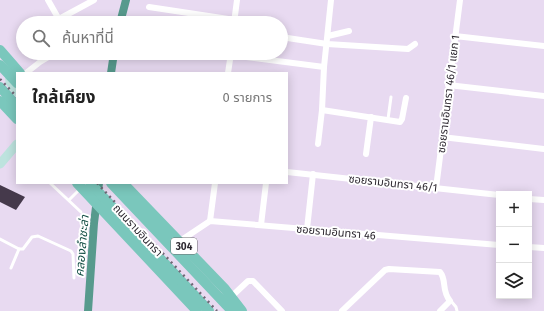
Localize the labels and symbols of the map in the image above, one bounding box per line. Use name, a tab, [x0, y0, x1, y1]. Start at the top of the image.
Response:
street label: ซอยรามอินทรา 46/1 แยก 1	[435, 34, 462, 154]
street label: ซอยรามอินทรา 46/1	[348, 172, 438, 195]
street label: ถนนรามอินทรา	[110, 202, 165, 259]
water label: คลองลำชะล่า	[72, 214, 92, 277]
street label: ซอยรามอินทรา 46	[296, 223, 376, 242]
road number: 304	[171, 238, 197, 254]

